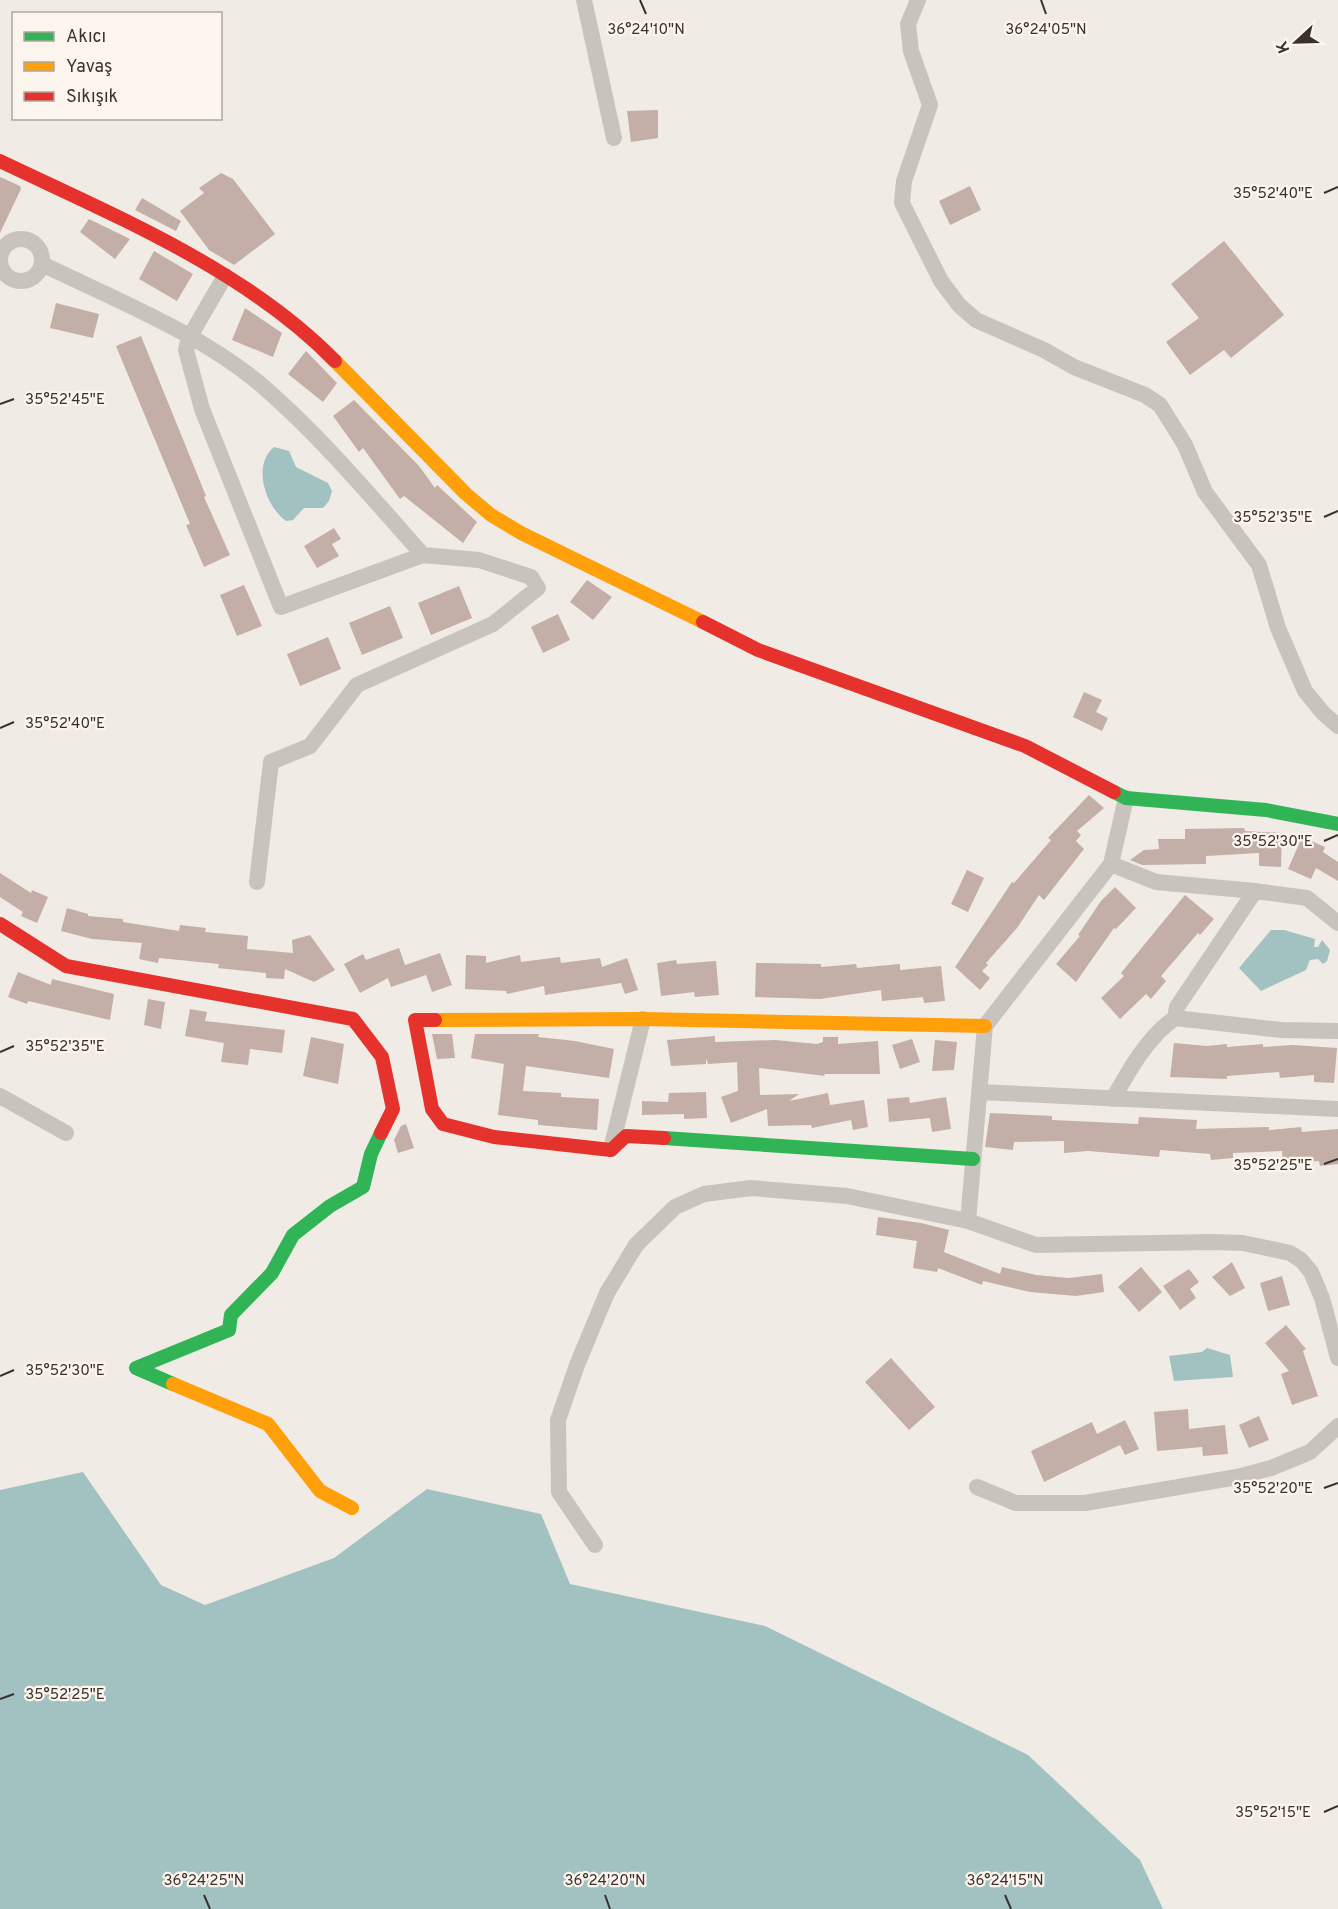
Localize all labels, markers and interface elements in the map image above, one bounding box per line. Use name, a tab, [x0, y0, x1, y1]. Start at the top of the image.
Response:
legend	[12, 12, 222, 120]
north arrow	[1266, 12, 1326, 72]
text: 36°24'10"N	[607, 21, 685, 40]
text: 36°24'05"N	[1005, 21, 1087, 40]
text: Akıcı	[66, 26, 106, 49]
text: K	[1273, 38, 1295, 56]
text: Yavaş	[66, 56, 112, 79]
text: Sıkışık	[66, 86, 118, 109]
text: 35°52'40"E	[1233, 185, 1313, 204]
text: 35°52'45"E	[25, 391, 105, 410]
text: 35°52'35"E	[1233, 509, 1313, 528]
text: 35°52'40"E	[25, 715, 105, 734]
text: 35°52'30"E	[1233, 833, 1313, 852]
text: 35°52'35"E	[25, 1038, 105, 1057]
text: 35°52'25"E	[1233, 1157, 1313, 1176]
text: 35°52'30"E	[25, 1362, 105, 1381]
text: 35°52'20"E	[1233, 1480, 1313, 1499]
text: 35°52'25"E	[25, 1686, 105, 1705]
text: 35°52'15"E	[1235, 1804, 1311, 1823]
text: 36°24'25"N	[164, 1872, 244, 1891]
text: 36°24'20"N	[564, 1872, 646, 1891]
text: 36°24'15"N	[966, 1872, 1044, 1891]

